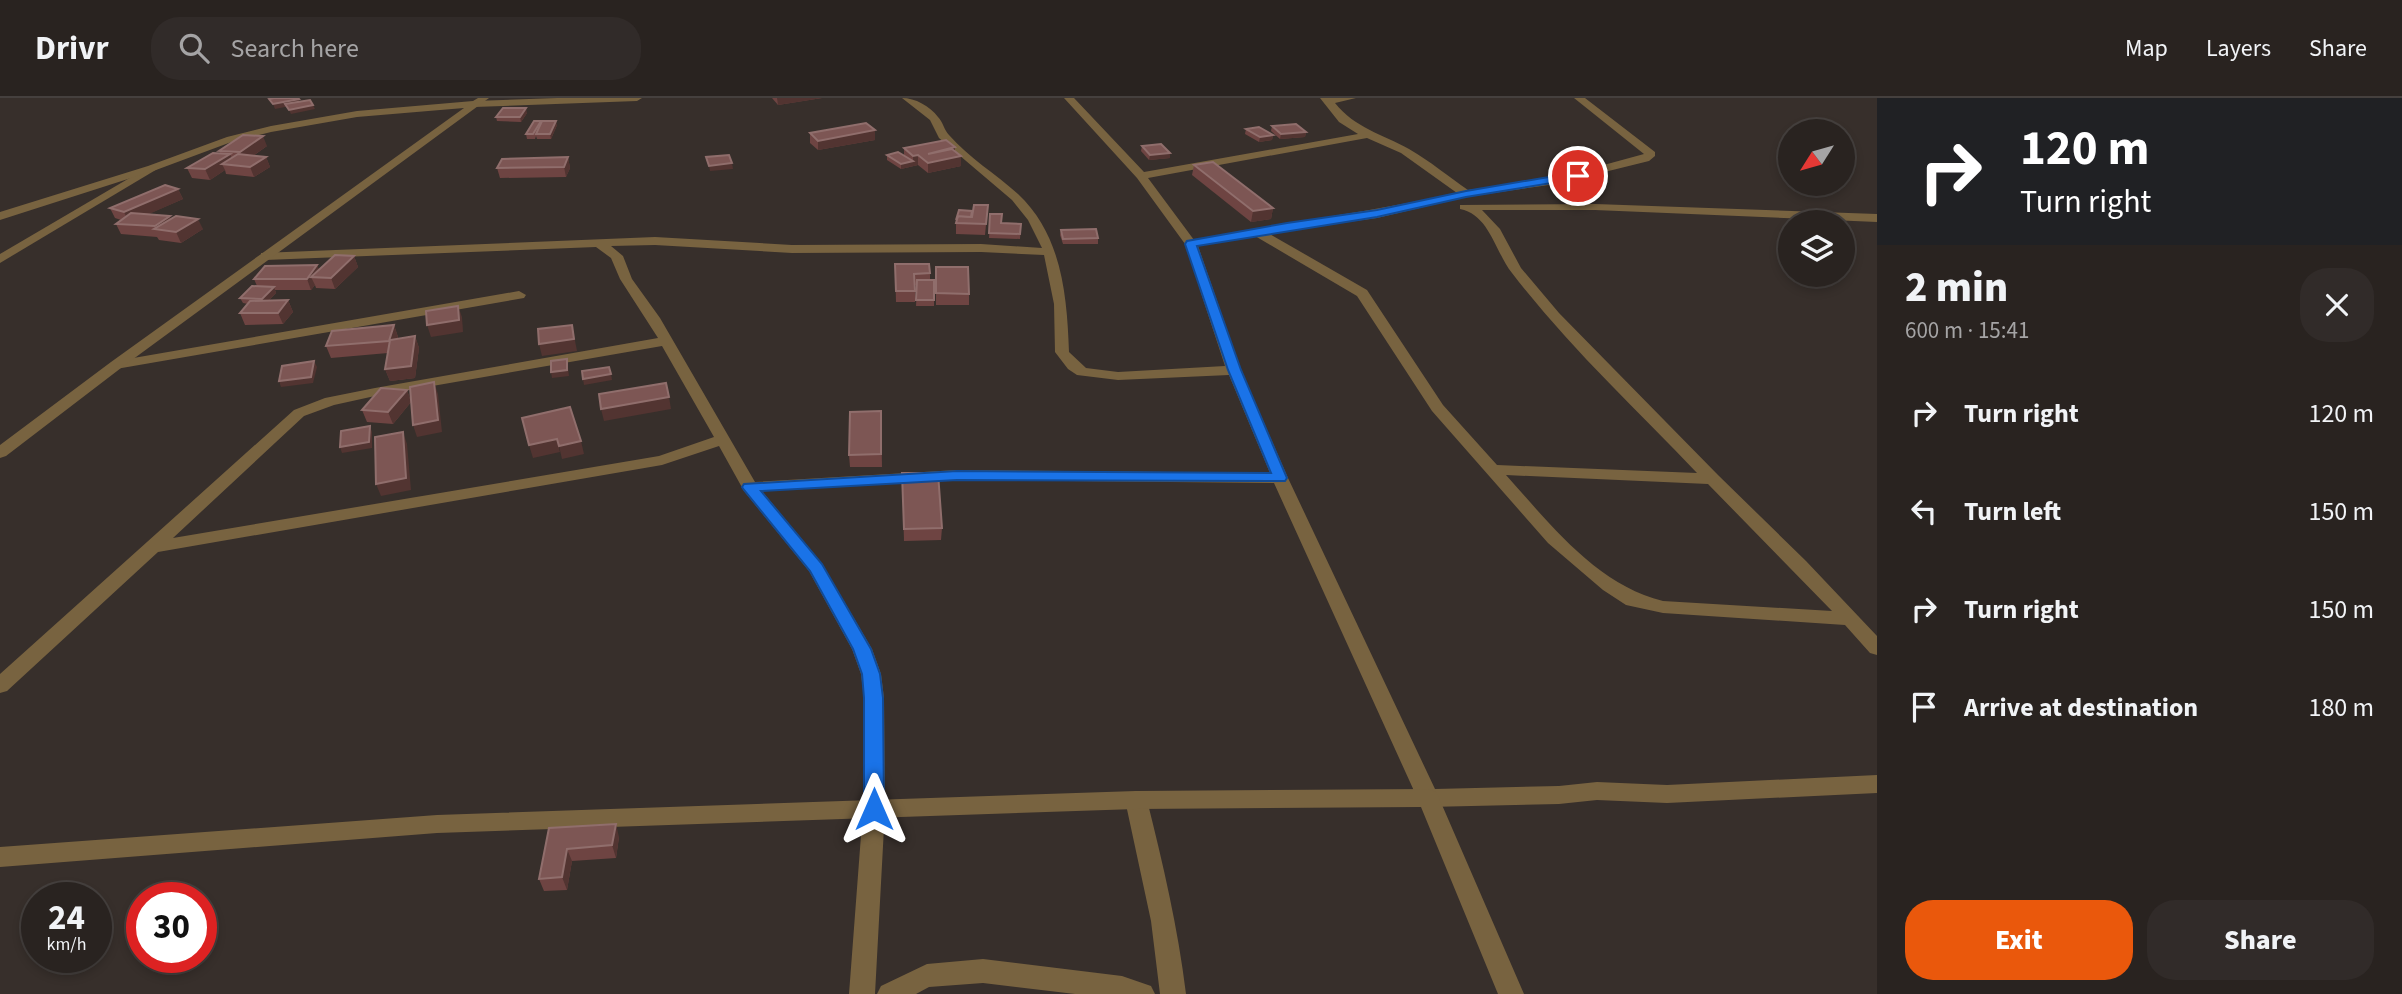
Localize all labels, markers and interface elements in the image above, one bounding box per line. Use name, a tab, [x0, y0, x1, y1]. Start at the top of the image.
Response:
search box	[151, 17, 641, 80]
text: Drivr	[35, 25, 109, 72]
icon: search	[175, 29, 213, 67]
text: Search here	[231, 30, 359, 67]
text: Map	[2125, 31, 2168, 66]
text: Layers	[2206, 31, 2271, 66]
text: Share	[2309, 31, 2367, 66]
text: 120 m	[2020, 114, 2149, 184]
north arrow	[1778, 119, 1855, 196]
map controls	[1778, 119, 1855, 287]
icon: right	[1905, 126, 1996, 217]
pin	[1548, 146, 1608, 206]
icon: arrive	[1559, 157, 1597, 195]
text: Turn right	[2020, 179, 2151, 225]
button: layers	[1778, 210, 1855, 287]
text: 2 min	[1905, 258, 2008, 318]
button: close	[2300, 268, 2374, 342]
text: 600 m · 15:41	[1905, 314, 2029, 347]
icon: right	[1905, 394, 1943, 432]
text: Turn right	[1964, 395, 2079, 432]
text: 120 m	[2308, 395, 2374, 432]
icon: left	[1905, 492, 1943, 530]
text: Turn left	[1964, 493, 2061, 530]
text: 150 m	[2308, 493, 2374, 530]
icon: right	[1905, 590, 1943, 628]
text: Turn right	[1964, 591, 2079, 628]
text: 150 m	[2308, 591, 2374, 628]
icon: arrive	[1905, 688, 1943, 726]
text: Arrive at destination	[1964, 689, 2198, 726]
text: 180 m	[2308, 689, 2374, 726]
position arrow	[837, 772, 911, 846]
speed limit sign: 30	[126, 882, 217, 973]
text: 24	[48, 893, 85, 943]
button: Exit	[1905, 900, 2133, 980]
button: Share	[2147, 900, 2374, 980]
text: km/h	[47, 932, 86, 957]

